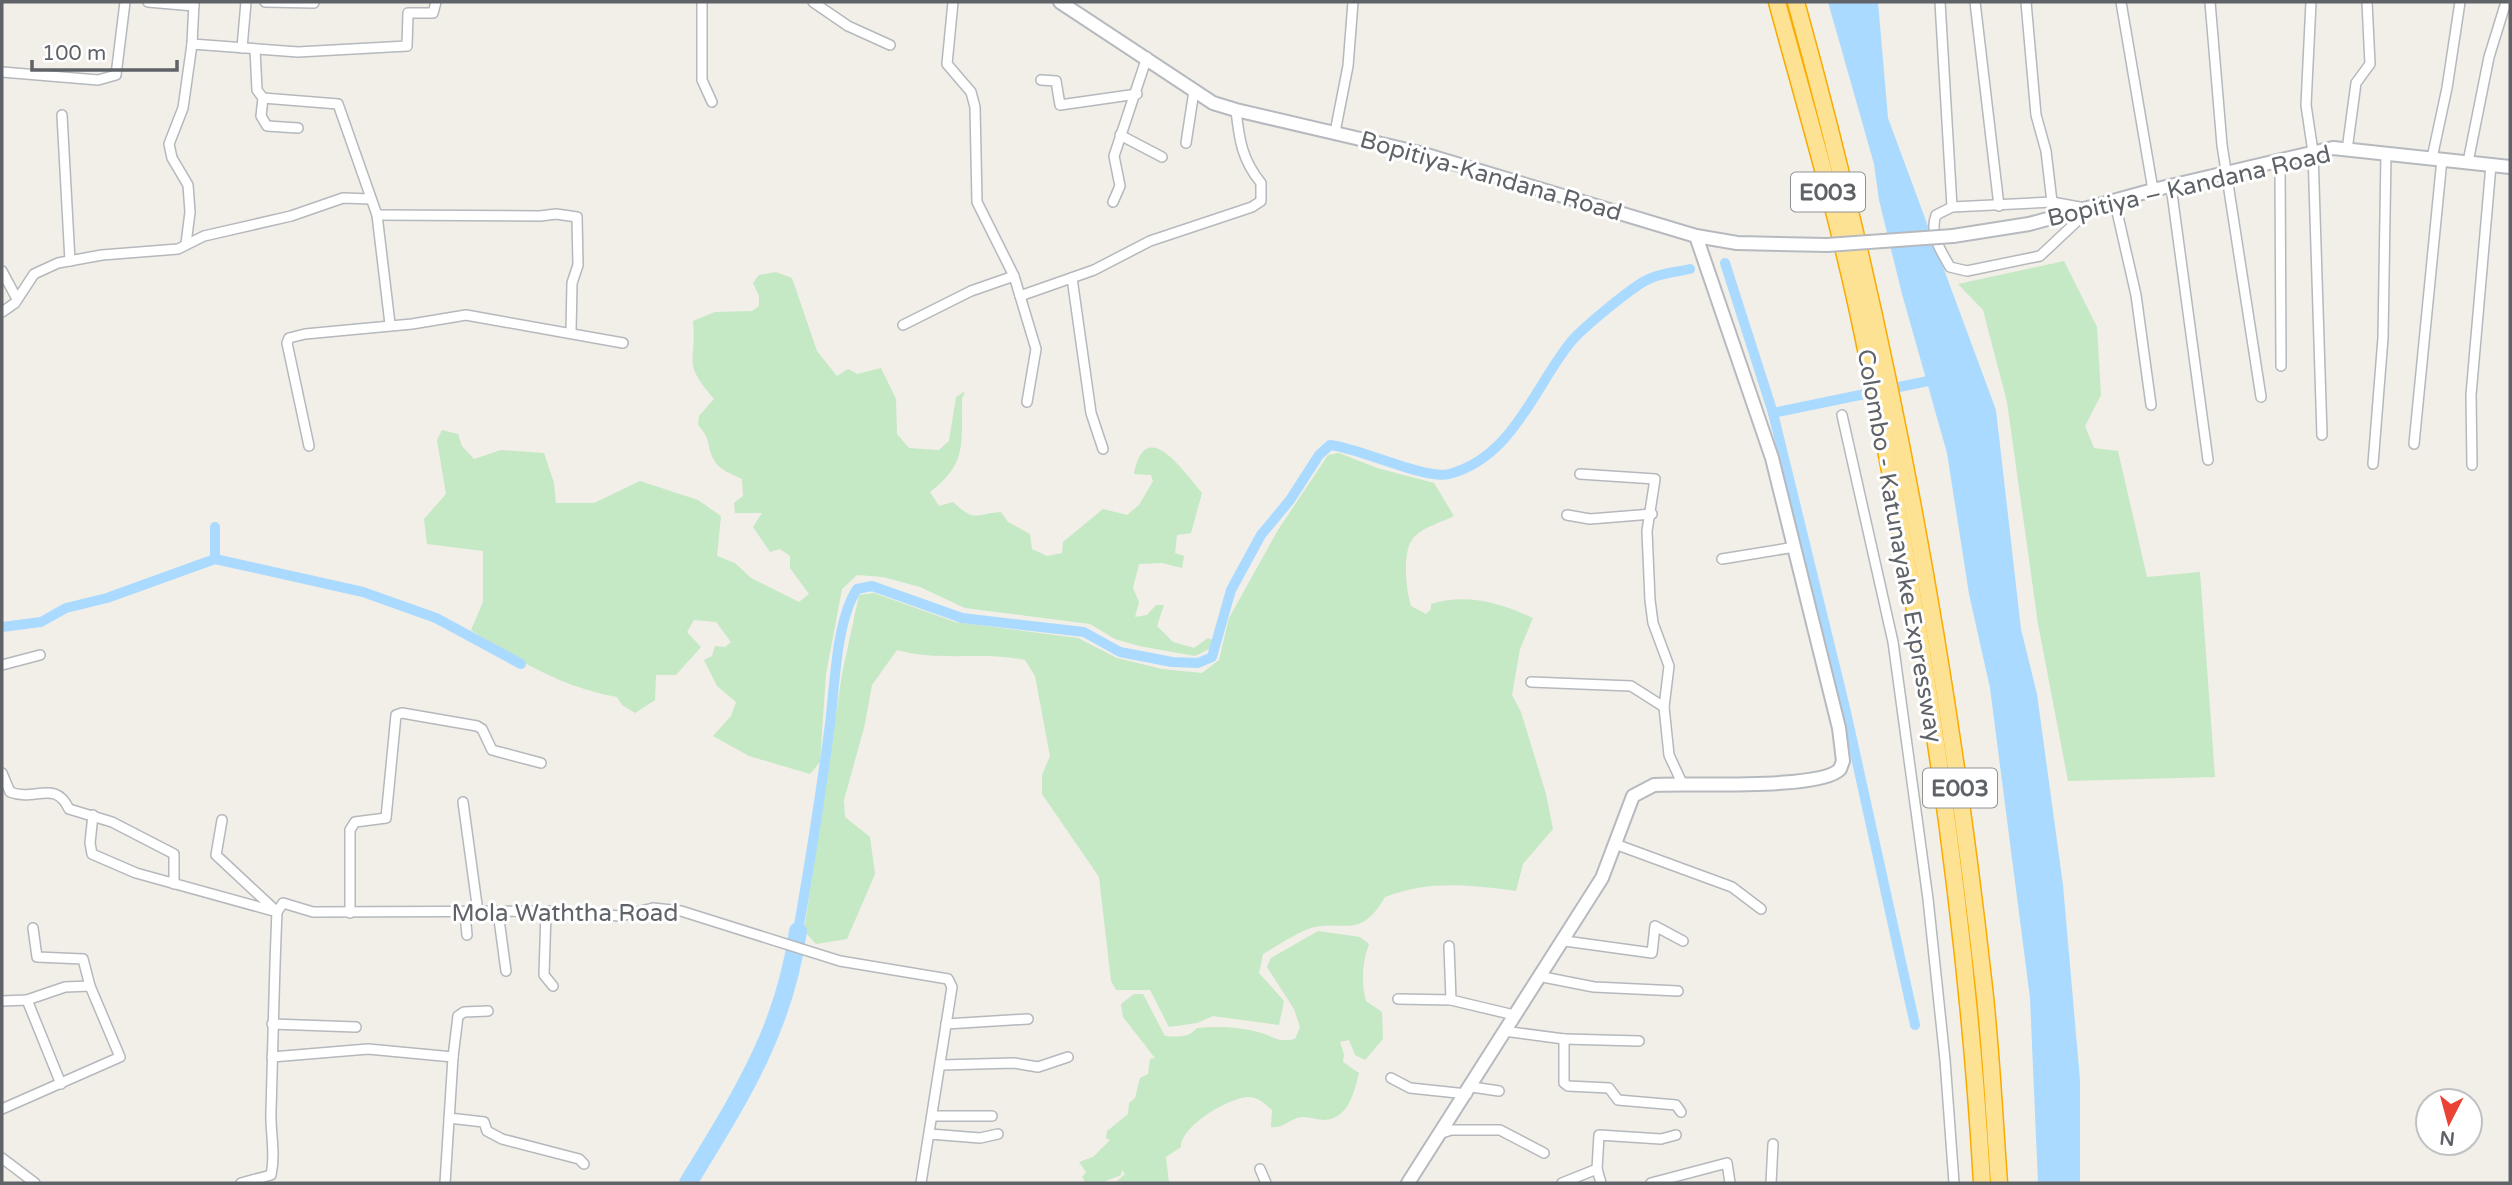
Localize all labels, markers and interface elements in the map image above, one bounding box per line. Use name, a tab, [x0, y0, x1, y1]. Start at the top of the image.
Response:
scale bar	[32, 28, 177, 72]
text: 100 m	[42, 41, 106, 66]
street label: Bopitiya-Kandana Road	[1357, 125, 1625, 228]
street label: Bopitiya – Kandana Road	[2045, 140, 2334, 233]
road number: E003	[1791, 172, 1865, 211]
street label: Colombo - Katunayake Expressway	[1851, 347, 1948, 745]
road number: E003	[1923, 768, 1997, 808]
street label: Mola Waththa Road	[452, 899, 678, 928]
north arrow	[2414, 1087, 2484, 1157]
text: N	[2439, 1126, 2456, 1150]

